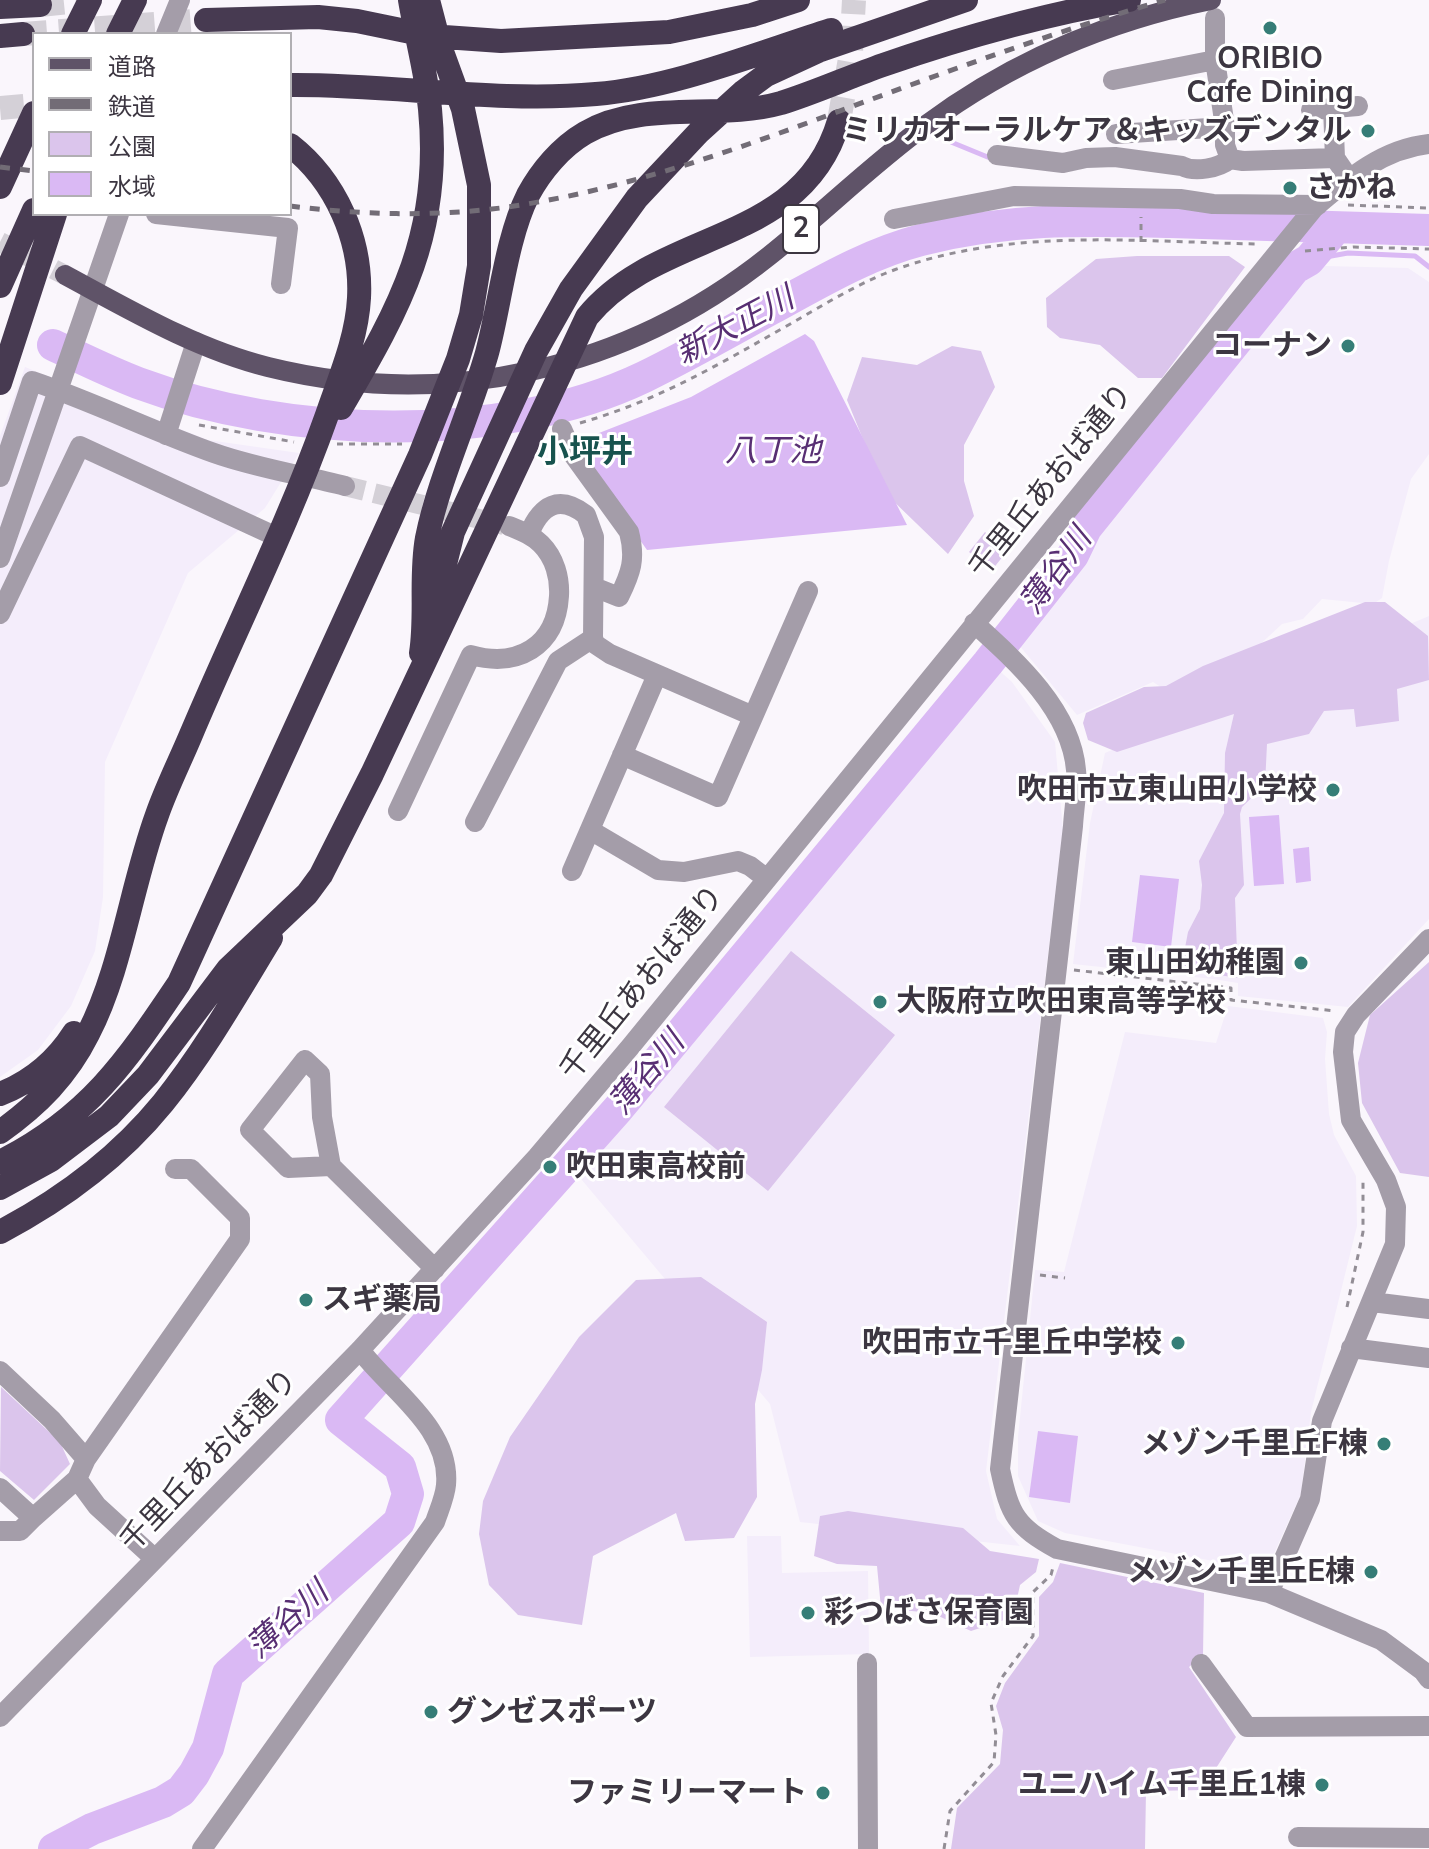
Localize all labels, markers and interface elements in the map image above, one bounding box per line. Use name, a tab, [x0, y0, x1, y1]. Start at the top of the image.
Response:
marker: ORIBIO Cafe Dining	[1261, 19, 1279, 37]
legend	[32, 32, 292, 216]
place label: ORIBIO Cafe Dining	[1186, 41, 1354, 112]
text: 道路	[108, 51, 156, 81]
text: 鉄道	[108, 91, 156, 121]
place label: ミリカオーラルケア＆キッズデンタル	[842, 113, 1352, 149]
marker: ミリカオーラルケア＆キッズデンタル	[1359, 122, 1377, 140]
text: 公園	[108, 131, 156, 161]
place label: さかね	[1306, 170, 1396, 206]
text: 水域	[108, 171, 156, 201]
marker: さかね	[1281, 179, 1299, 197]
road number: 2	[783, 205, 819, 253]
water label: 新大正川	[669, 279, 801, 373]
place label: コーナン	[1212, 328, 1332, 364]
marker: コーナン	[1339, 337, 1357, 355]
street label: 千里丘あおば通り	[961, 376, 1141, 586]
water label: 八丁池	[725, 432, 821, 470]
district label: 小坪井	[537, 433, 633, 471]
water label: 薄谷川	[1012, 521, 1100, 621]
place label: 吹田市立東山田小学校	[1017, 772, 1317, 808]
marker: 吹田市立東山田小学校	[1324, 781, 1342, 799]
street label: 千里丘あおば通り	[552, 878, 732, 1088]
place label: 東山田幼稚園	[1105, 945, 1285, 981]
marker: 東山田幼稚園	[1292, 954, 1310, 972]
place label: 大阪府立吹田東高等学校	[896, 984, 1226, 1020]
marker: 大阪府立吹田東高等学校	[871, 993, 889, 1011]
water label: 薄谷川	[601, 1024, 693, 1122]
place label: 吹田東高校前	[566, 1149, 746, 1185]
marker: 吹田東高校前	[541, 1158, 559, 1176]
place label: スギ薬局	[322, 1282, 442, 1318]
marker: スギ薬局	[297, 1291, 315, 1309]
place label: 吹田市立千里丘中学校	[862, 1325, 1162, 1361]
marker: 吹田市立千里丘中学校	[1169, 1334, 1187, 1352]
street label: 千里丘あおば通り	[113, 1362, 305, 1560]
place label: メゾン千里丘F棟	[1141, 1426, 1368, 1462]
marker: メゾン千里丘F棟	[1375, 1435, 1393, 1453]
place label: メゾン千里丘E棟	[1127, 1554, 1355, 1590]
marker: メゾン千里丘E棟	[1362, 1563, 1380, 1581]
water label: 薄谷川	[239, 1574, 337, 1666]
place label: 彩つばさ保育園	[824, 1595, 1034, 1631]
marker: 彩つばさ保育園	[799, 1604, 817, 1622]
place label: グンゼスポーツ	[447, 1694, 657, 1730]
marker: グンゼスポーツ	[422, 1703, 440, 1721]
place label: ユニハイム千里丘1棟	[1018, 1767, 1306, 1803]
place label: ファミリーマート	[567, 1775, 807, 1811]
marker: ユニハイム千里丘1棟	[1313, 1776, 1331, 1794]
marker: ファミリーマート	[814, 1784, 832, 1802]

